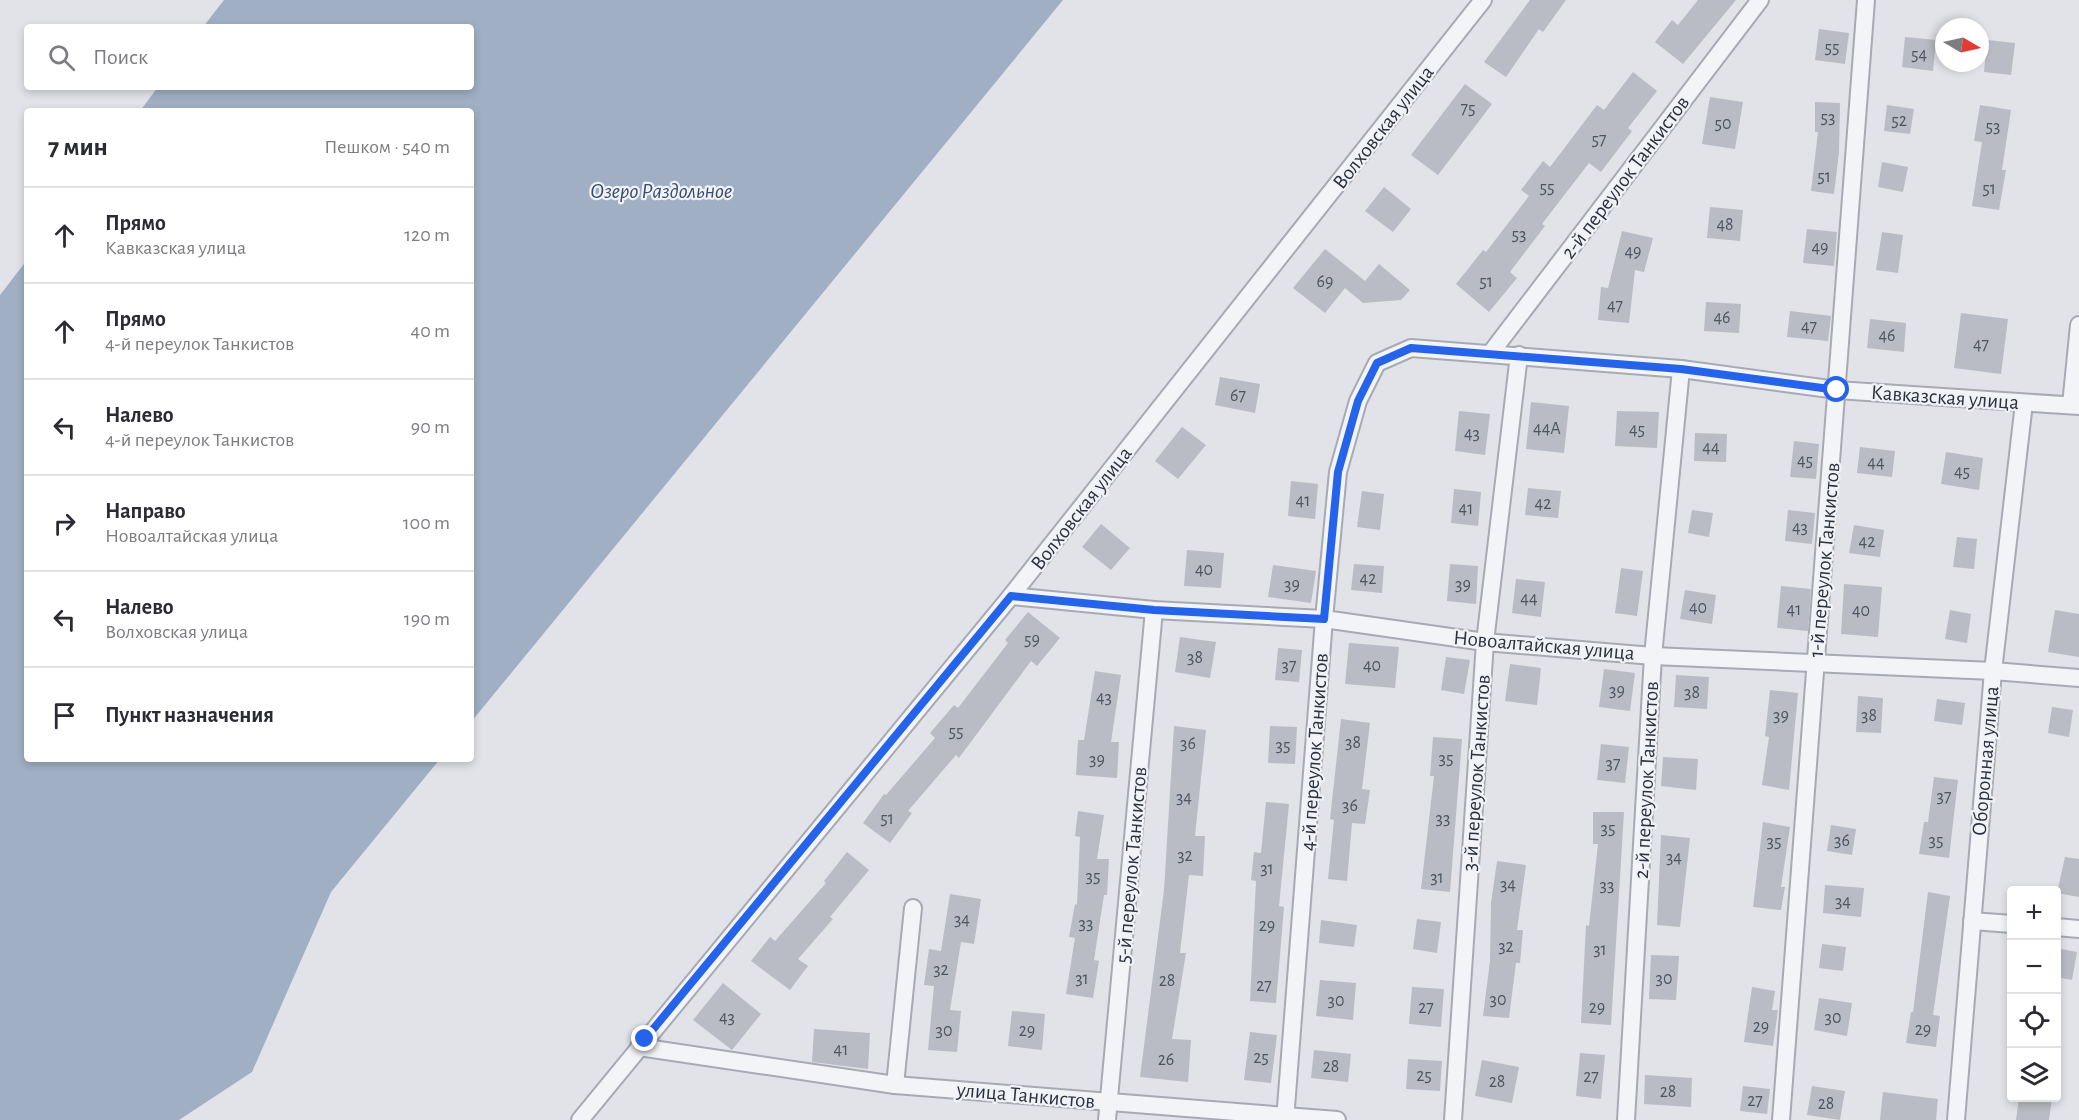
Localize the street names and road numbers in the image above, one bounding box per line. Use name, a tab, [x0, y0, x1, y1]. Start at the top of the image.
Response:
street label: Волховская улица	[1329, 61, 1438, 193]
street label: 2-й переулок Танкистов	[1557, 92, 1693, 263]
street label: Кавказская улица	[1870, 382, 2020, 413]
street label: Волховская улица	[1027, 442, 1136, 574]
street label: 1-й переулок Танкистов	[1806, 462, 1843, 658]
street label: Новоалтайская улица	[1452, 627, 1636, 664]
street label: 4-й переулок Танкистов	[1297, 652, 1332, 852]
street label: 3-й переулок Танкистов	[1459, 674, 1494, 872]
street label: 2-й переулок Танкистов	[1631, 681, 1662, 879]
street label: Оборонная улица	[1968, 685, 2003, 837]
street label: 5-й переулок Танкистов	[1112, 766, 1151, 964]
street label: улица Танкистов	[955, 1079, 1096, 1112]

